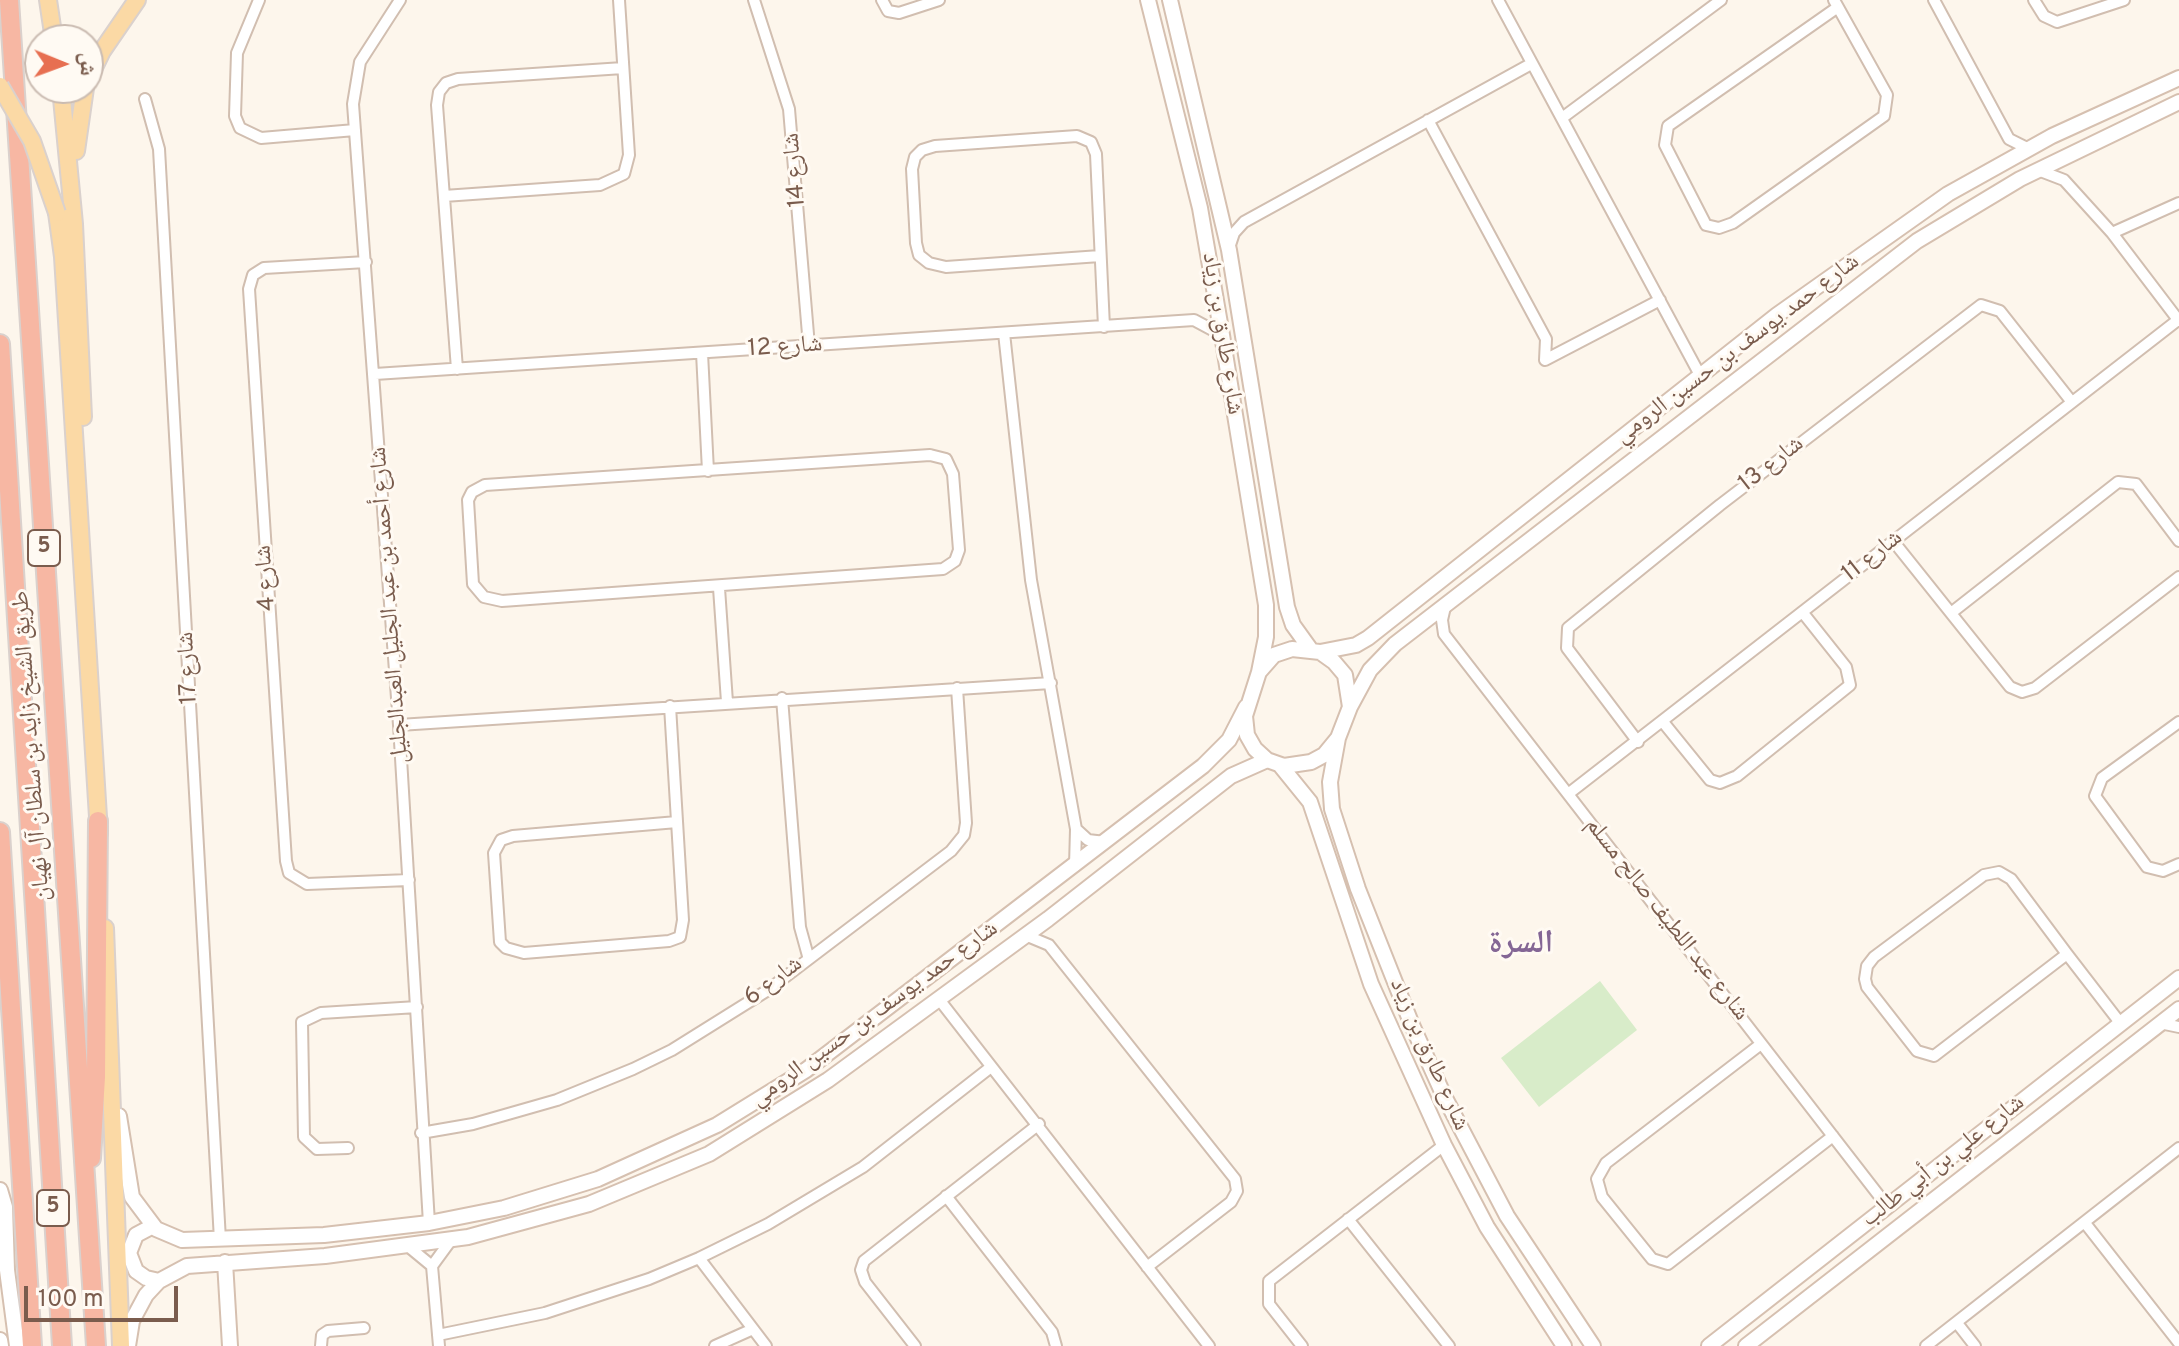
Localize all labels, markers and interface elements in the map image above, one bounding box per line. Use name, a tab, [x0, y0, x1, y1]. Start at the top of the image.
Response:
north arrow	[24, 24, 104, 104]
text: ش	[73, 52, 100, 76]
street label: شارع 14	[778, 132, 814, 208]
street label: شارع حمد يوسف بن حسين الرومي	[1610, 249, 1866, 451]
street label: شارع طارق بن زياد	[1194, 251, 1248, 417]
street label: شارع 12	[747, 331, 823, 365]
street label: شارع 13	[1734, 431, 1810, 499]
street label: شارع أحمد بن عبد الجليل العبدالجليل	[366, 446, 416, 764]
street label: شارع 11	[1837, 524, 1909, 590]
road number: 5	[28, 530, 60, 566]
street label: شارع 4	[250, 544, 284, 612]
street label: طريق الشيخ زايد بن سلطان آل نهيان	[8, 590, 58, 902]
street label: شارع 17	[173, 631, 205, 705]
street label: شارع عبد اللطيف صالح مسلم	[1578, 813, 1754, 1027]
street label: شارع حمد يوسف بن حسين الرومي	[746, 916, 1004, 1114]
district label: السرة	[1489, 927, 1553, 965]
street label: شارع 6	[739, 951, 809, 1013]
street label: شارع طارق بن زياد	[1382, 975, 1474, 1135]
street label: شارع علي بن أبي طالب	[1857, 1089, 2031, 1235]
road number: 5	[37, 1190, 69, 1226]
scale bar	[28, 1270, 182, 1320]
text: 100 m	[38, 1285, 104, 1315]

